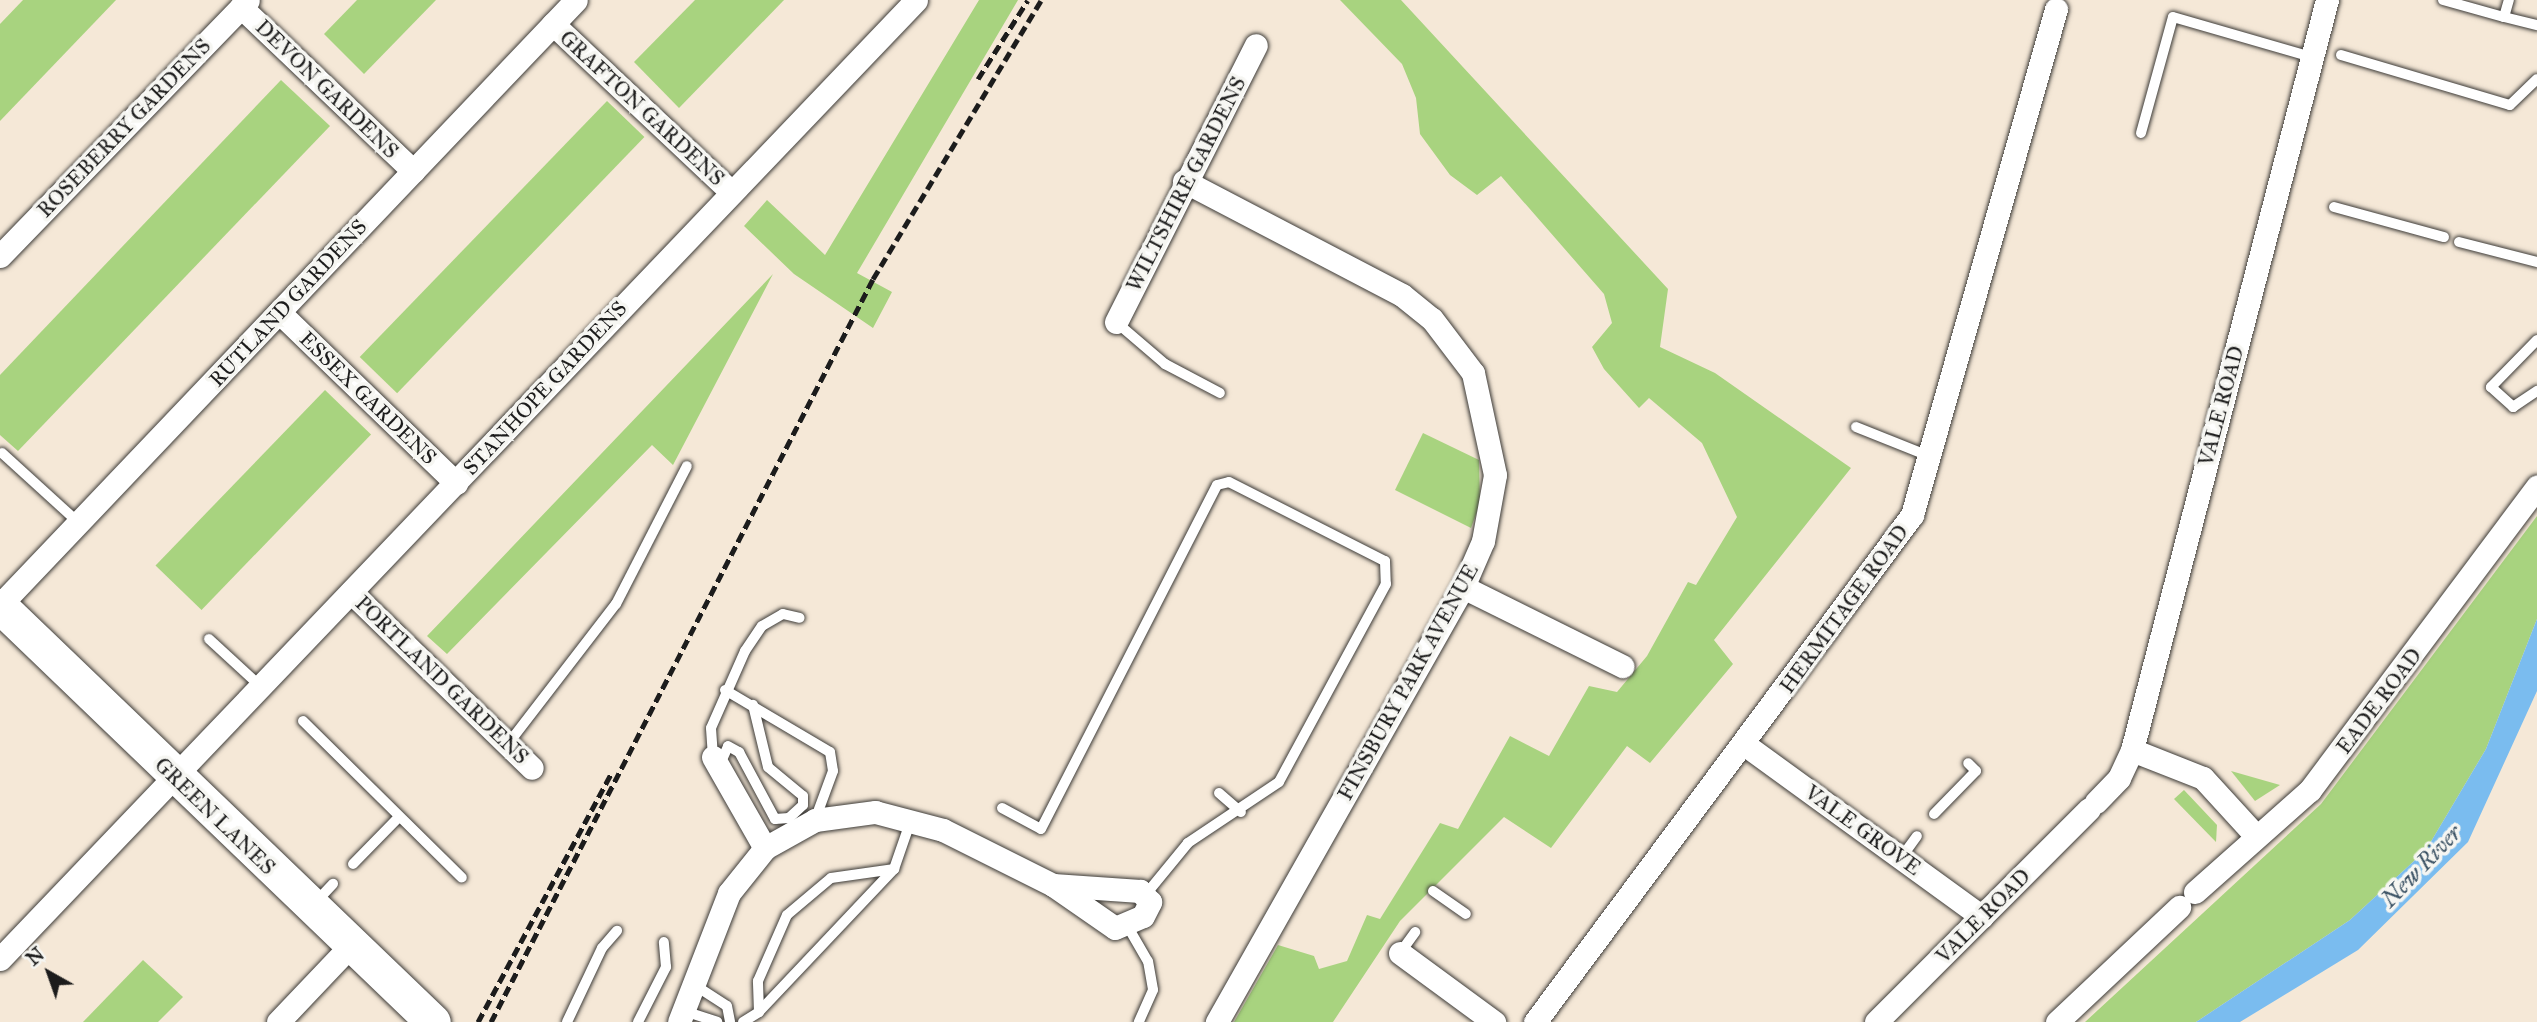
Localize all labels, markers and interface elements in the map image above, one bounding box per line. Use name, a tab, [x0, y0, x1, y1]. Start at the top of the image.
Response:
street label: DEVON GARDENS	[250, 14, 404, 164]
street label: GRAFTON GARDENS	[554, 25, 730, 191]
street label: ROSEBERRY GARDENS	[32, 33, 216, 223]
street label: WILTSHIRE GARDENS	[1121, 73, 1251, 295]
street label: RUTLAND GARDENS	[204, 214, 372, 392]
street label: STANHOPE GARDENS	[458, 296, 632, 480]
street label: ESSEX GARDENS	[294, 326, 442, 470]
street label: VALE ROAD	[2193, 343, 2249, 469]
street label: HERMITAGE ROAD	[1774, 520, 1914, 698]
street label: FINSBURY PARK AVENUE	[1332, 559, 1484, 805]
street label: PORTLAND GARDENS	[350, 591, 534, 769]
street label: EADE ROAD	[2331, 643, 2427, 759]
street label: GREEN LANES	[150, 752, 280, 880]
street label: VALE GROVE	[1800, 779, 1926, 881]
water label: New River	[2375, 819, 2467, 913]
street label: VALE ROAD	[1930, 863, 2036, 969]
north arrow	[14, 938, 84, 1008]
text: N	[22, 943, 49, 971]

